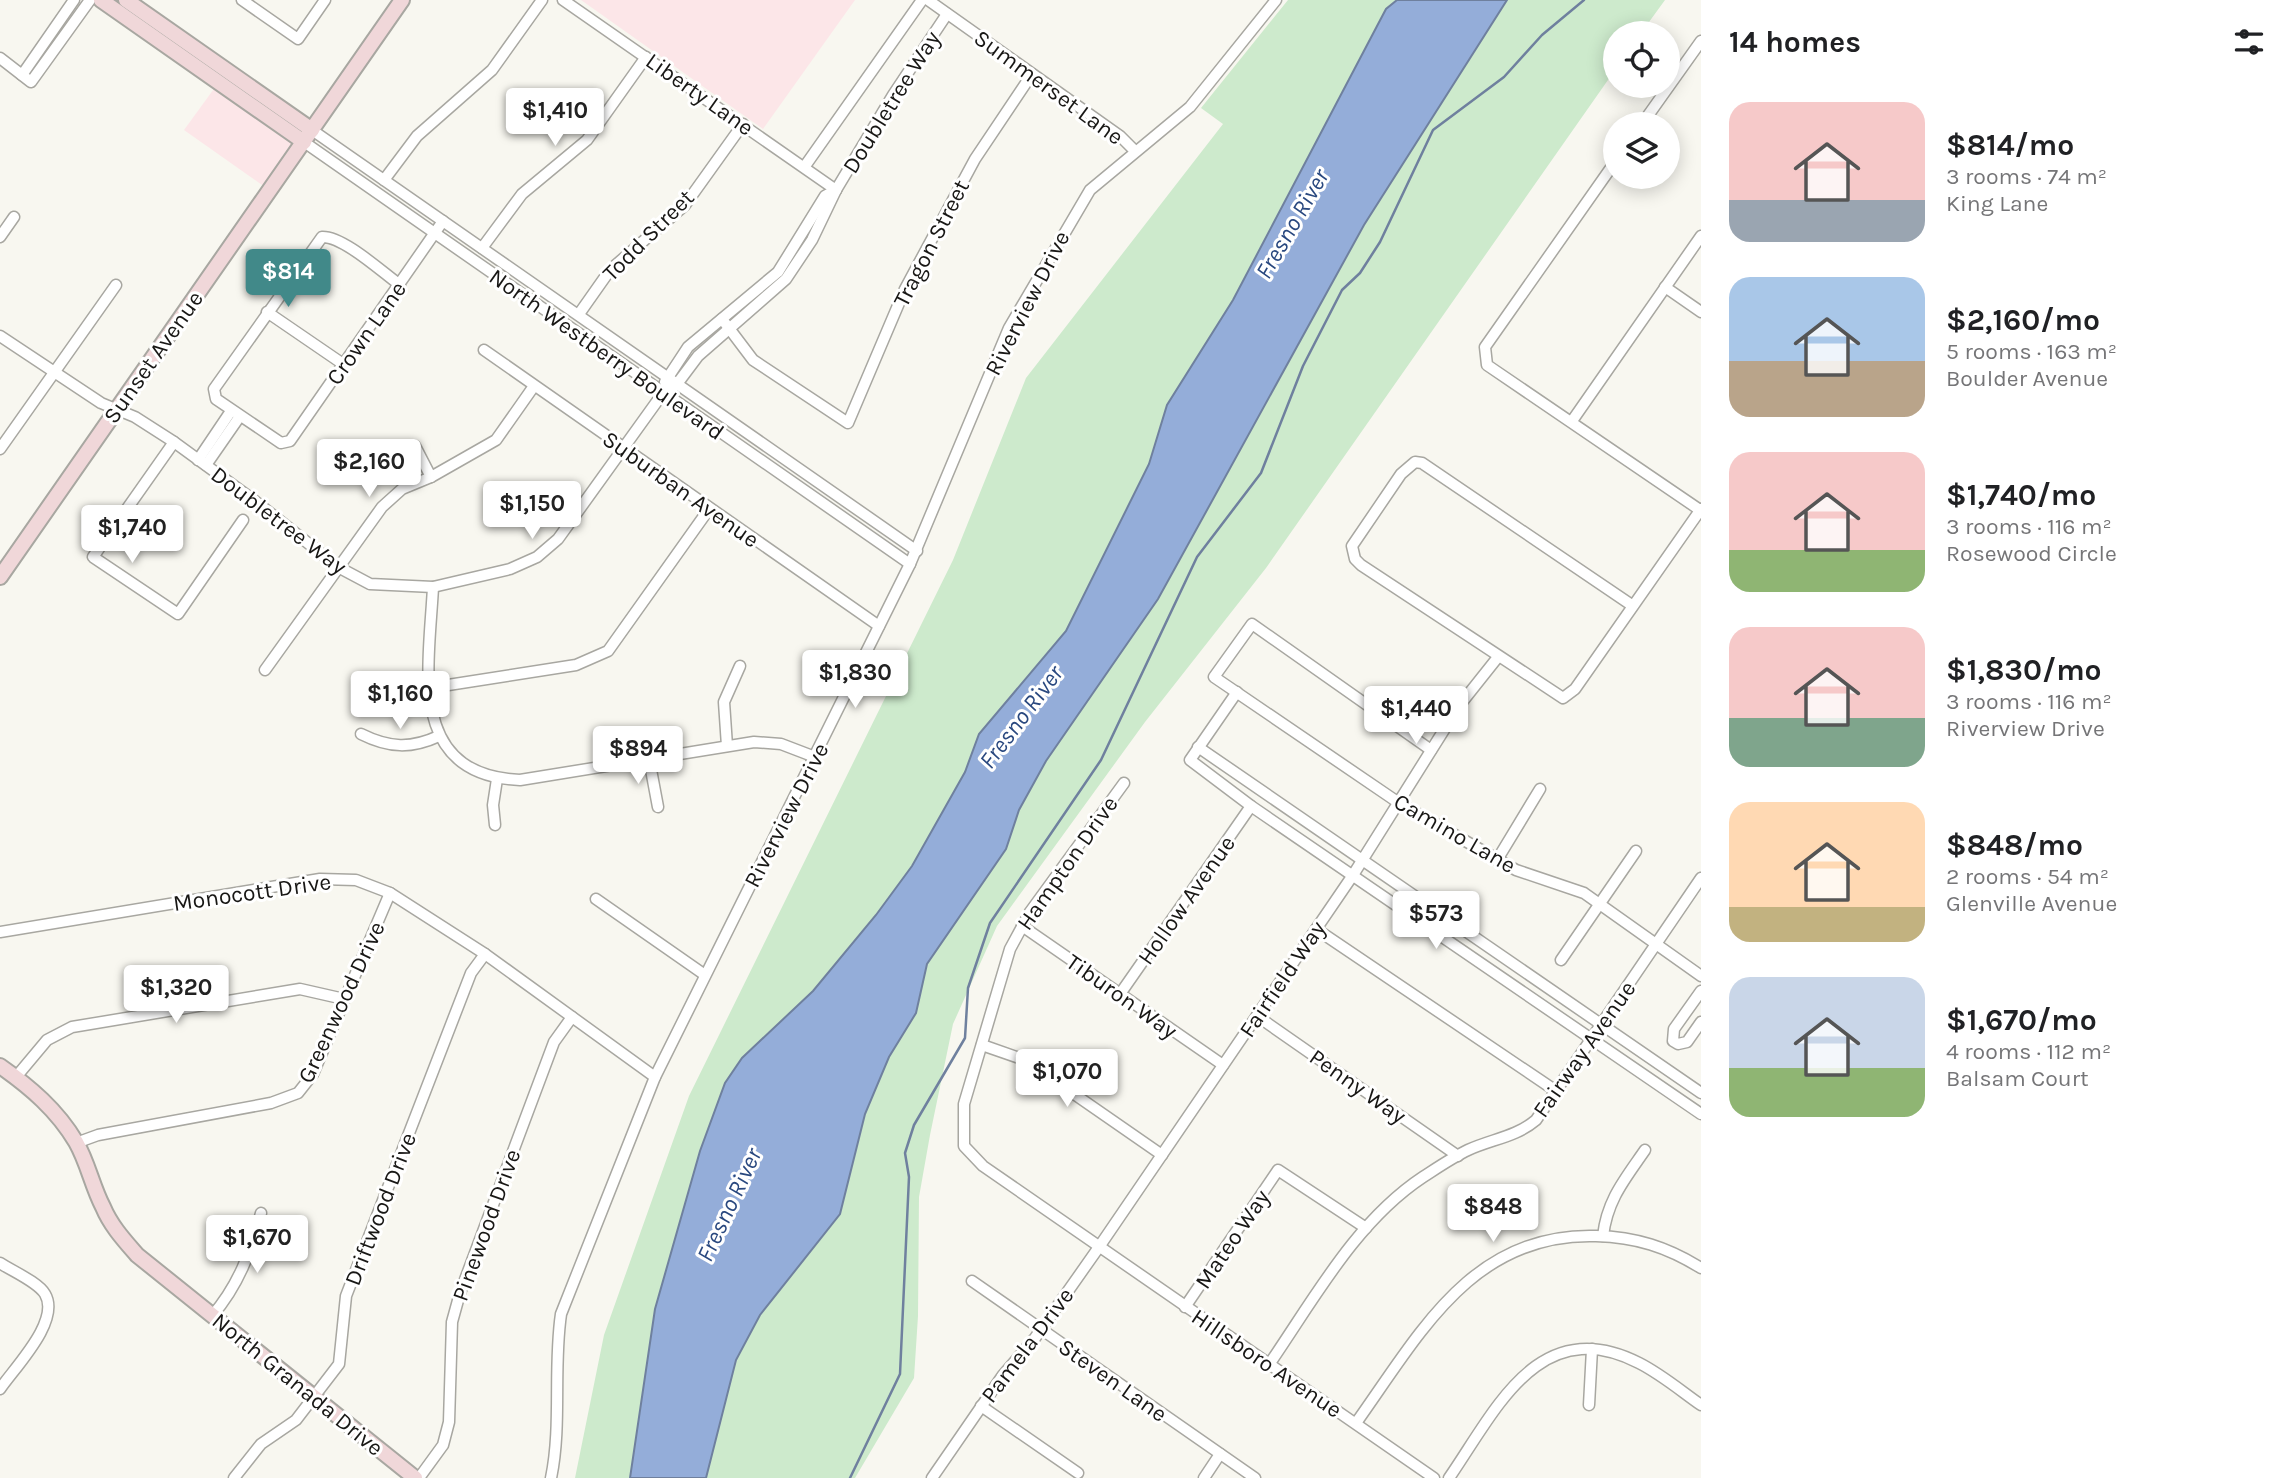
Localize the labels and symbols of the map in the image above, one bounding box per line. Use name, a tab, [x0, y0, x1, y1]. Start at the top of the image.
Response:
street label: Summerset Lane	[969, 24, 1129, 151]
street label: Doubletree Way	[837, 26, 946, 178]
street label: Liberty Lane	[641, 47, 759, 141]
pin: $1,410	[498, 88, 612, 148]
water label: Fresno River	[1249, 164, 1335, 284]
street label: Tragon Street	[888, 175, 975, 311]
street label: Todd Street	[597, 184, 700, 287]
street label: Riverview Drive	[979, 226, 1075, 380]
pin: $814	[247, 250, 329, 309]
street label: North Westberry Boulevard	[484, 263, 729, 446]
street label: Crown Lane	[321, 276, 412, 390]
street label: Sunset Avenue	[98, 286, 209, 429]
street label: Suburban Avenue	[597, 425, 764, 554]
pin: $2,160	[312, 440, 426, 499]
street label: Doubletree Way	[206, 461, 352, 580]
pin: $1,150	[475, 482, 589, 541]
pin: $1,740	[75, 505, 189, 565]
pin: $1,830	[798, 650, 912, 710]
water label: Fresno River	[973, 659, 1069, 774]
pin: $1,160	[343, 672, 457, 731]
pin: $1,440	[1359, 686, 1473, 746]
pin: $894	[597, 726, 679, 786]
street label: Riverview Drive	[738, 738, 834, 892]
street label: Camino Lane	[1389, 788, 1520, 879]
street label: Hampton Drive	[1011, 791, 1124, 935]
street label: Hollow Avenue	[1132, 831, 1241, 970]
street label: Monocott Drive	[171, 868, 333, 917]
pin: $573	[1395, 892, 1477, 951]
street label: Fairfield Way	[1234, 916, 1331, 1043]
street label: Greenwood Drive	[292, 917, 391, 1087]
street label: Tiburon Way	[1061, 948, 1183, 1045]
pin: $1,320	[119, 965, 233, 1025]
street label: Fairway Avenue	[1527, 976, 1642, 1123]
street label: Penny Way	[1304, 1043, 1411, 1130]
pin: $1,070	[1010, 1050, 1124, 1109]
street label: Driftwood Drive	[339, 1129, 422, 1289]
water label: Fresno River	[691, 1143, 768, 1266]
street label: Pinewood Drive	[446, 1145, 526, 1305]
street label: Mateo Way	[1189, 1184, 1276, 1294]
pin: $848	[1452, 1184, 1534, 1244]
pin: $1,670	[200, 1216, 314, 1275]
street label: Pamela Drive	[975, 1282, 1079, 1408]
street label: Hillsboro Avenue	[1186, 1303, 1347, 1424]
street label: North Granada Drive	[207, 1307, 389, 1462]
street label: Steven Lane	[1053, 1333, 1172, 1428]

